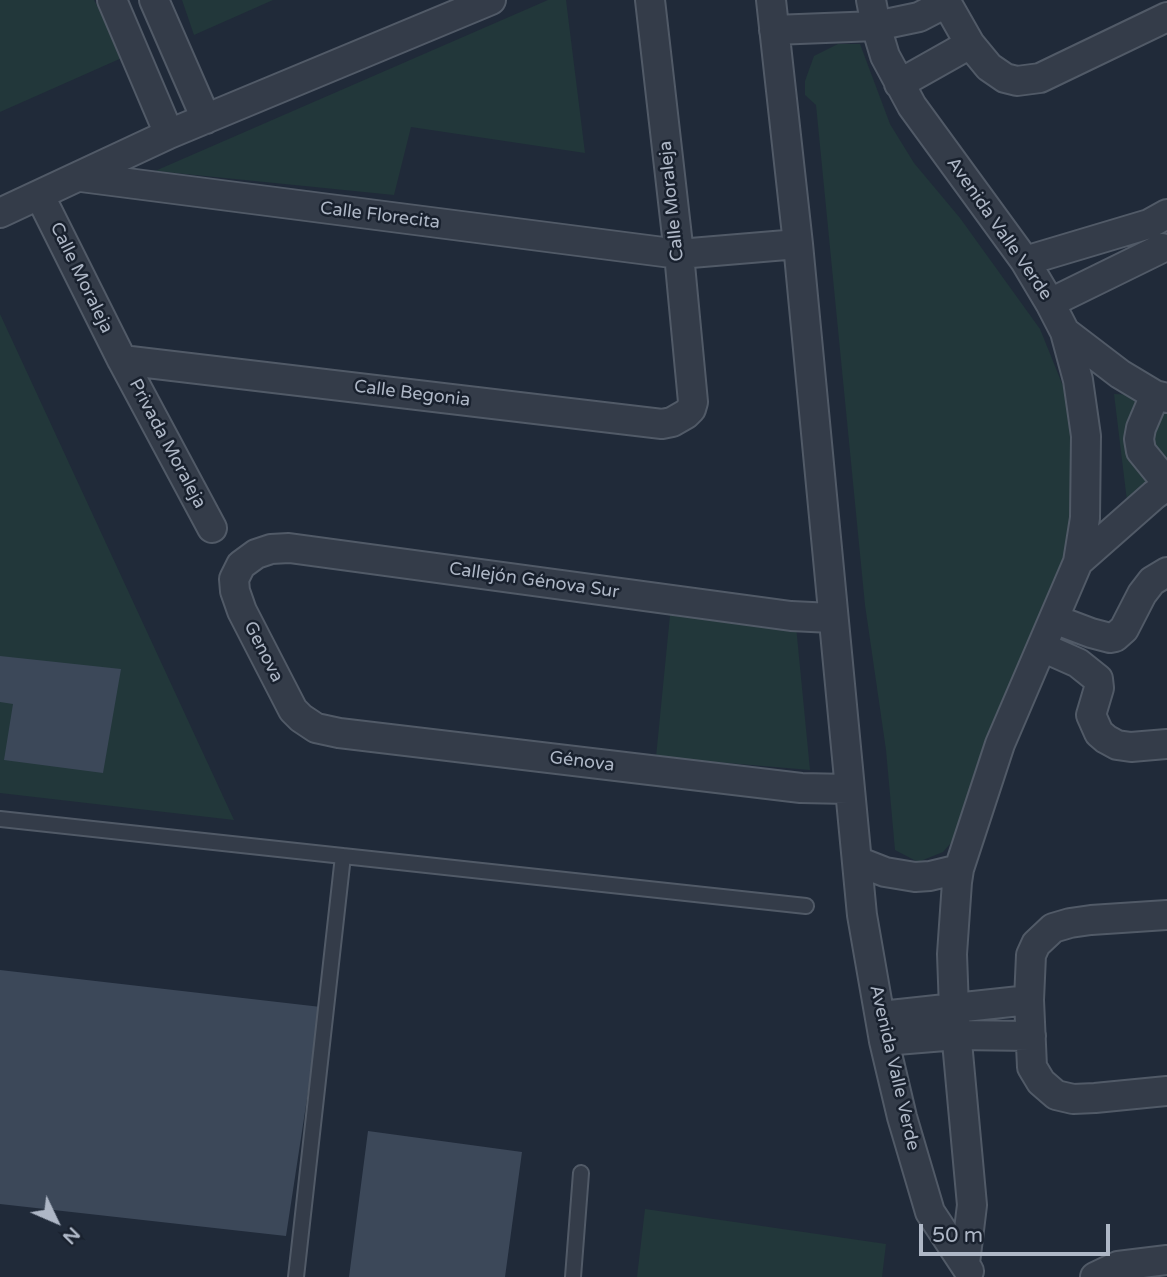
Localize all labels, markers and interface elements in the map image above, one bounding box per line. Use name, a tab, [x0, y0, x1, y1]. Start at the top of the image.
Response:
street label: Calle Moraleja	[655, 140, 689, 262]
street label: Avenida Valle Verde	[942, 153, 1056, 305]
street label: Calle Florecita	[319, 198, 441, 234]
street label: Calle Moraleja	[45, 219, 117, 337]
street label: Privada Moraleja	[124, 376, 210, 512]
street label: Calle Begonia	[353, 376, 471, 412]
street label: Callejón Génova Sur	[448, 558, 620, 604]
street label: Genova	[239, 618, 287, 686]
street label: Génova	[548, 747, 616, 777]
street label: Avenida Valle Verde	[864, 983, 924, 1153]
north arrow	[21, 1186, 91, 1256]
scale bar	[922, 1210, 1113, 1254]
text: N	[58, 1222, 84, 1249]
text: 50 m	[932, 1223, 983, 1248]

